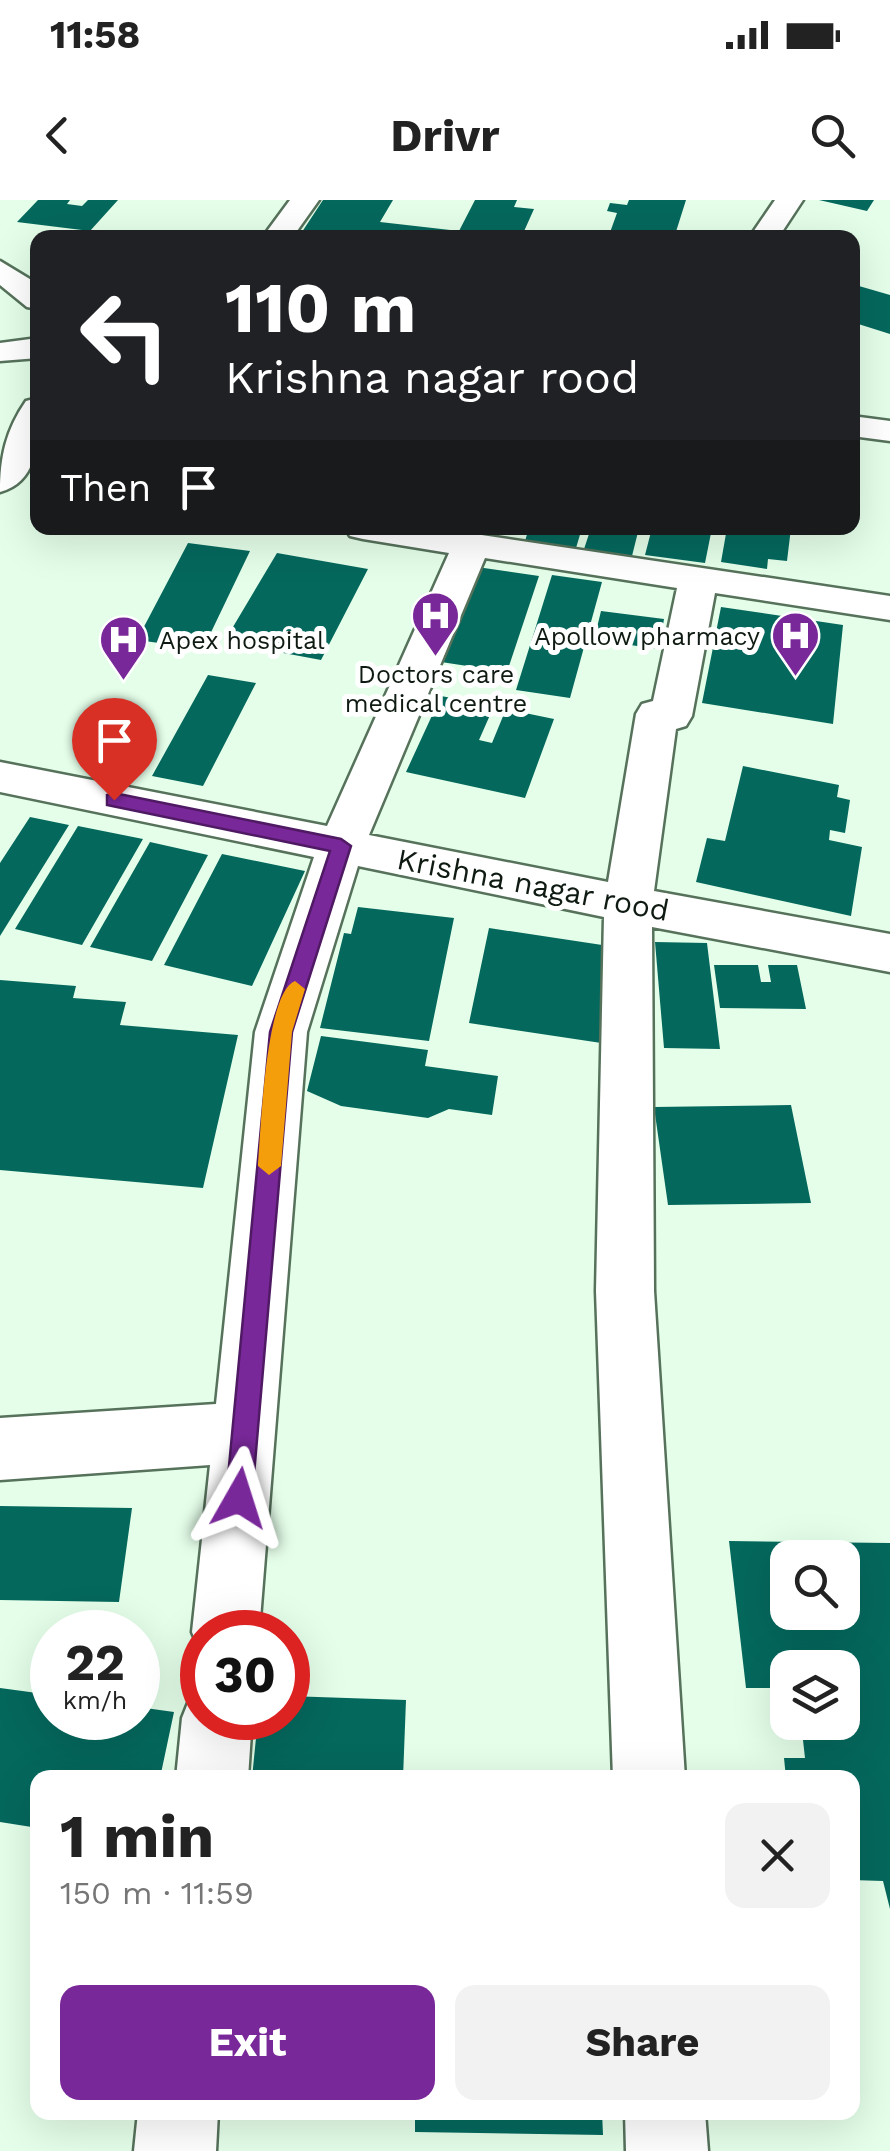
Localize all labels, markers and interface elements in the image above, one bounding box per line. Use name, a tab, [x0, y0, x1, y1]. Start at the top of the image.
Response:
text: 11:58	[50, 13, 140, 57]
icon: back	[30, 108, 85, 163]
icon: search	[805, 108, 860, 163]
text: Drivr	[390, 109, 500, 162]
text: 110 m	[225, 267, 416, 349]
icon: left	[60, 270, 190, 400]
text: Krishna nagar rood	[225, 351, 639, 404]
icon: arrive	[171, 460, 226, 515]
text: Then	[60, 466, 151, 510]
hospital icon: Doctors care medical centre	[410, 590, 462, 658]
hospital icon: Apollow pharmacy	[769, 610, 821, 678]
hospital icon: Apex hospital	[98, 614, 150, 682]
place label: Apollow pharmacy	[534, 622, 760, 651]
place label: Apex hospital	[159, 626, 325, 655]
place label: Doctors care medical centre	[345, 660, 527, 718]
pin	[72, 698, 157, 801]
icon: arrive	[87, 713, 142, 768]
street label: Krishna nagar rood	[394, 841, 672, 928]
position arrow	[187, 1446, 291, 1550]
map controls	[770, 1540, 860, 1740]
button: search	[770, 1540, 860, 1630]
speed limit sign: 30	[180, 1610, 310, 1740]
text: 22	[65, 1633, 125, 1692]
button: layers	[770, 1650, 860, 1740]
text: km/h	[63, 1686, 127, 1715]
text: 1 min	[60, 1801, 214, 1872]
button: close	[725, 1803, 830, 1908]
text: 150 m · 11:59	[60, 1874, 254, 1912]
button: Exit	[60, 1985, 435, 2100]
button: Share	[455, 1985, 830, 2100]

